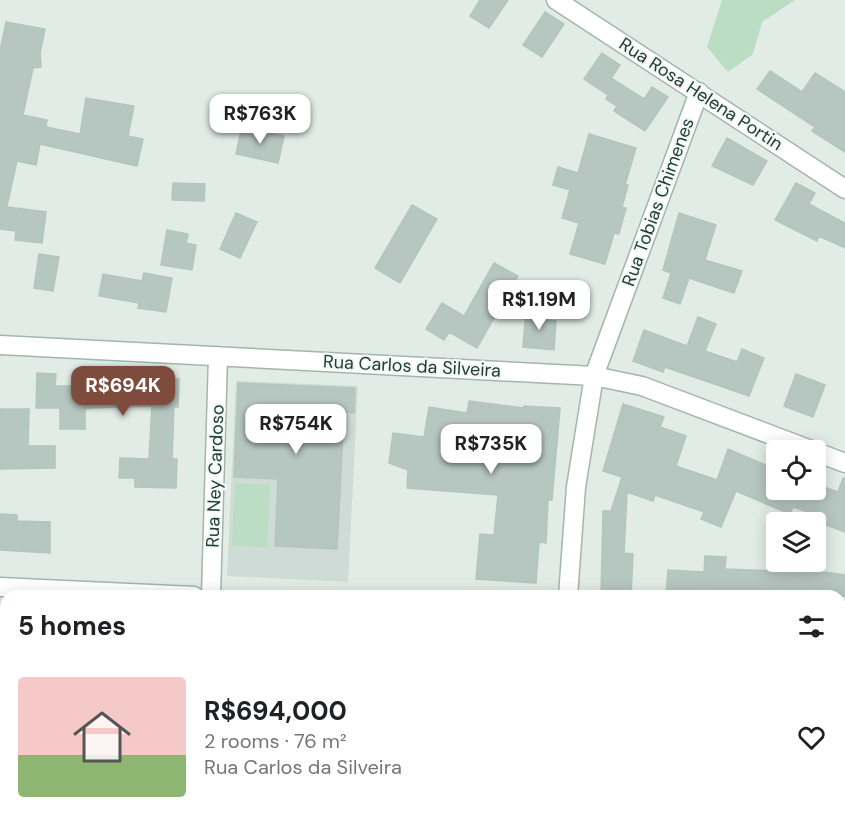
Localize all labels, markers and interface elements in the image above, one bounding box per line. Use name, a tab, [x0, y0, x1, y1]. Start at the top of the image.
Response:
street label: Rua Rosa Helena Portin	[615, 32, 787, 156]
pin: R$763K	[211, 94, 309, 145]
text: R$763K	[223, 100, 297, 126]
street label: Rua Tobias Chimenes	[616, 115, 700, 289]
pin: R$1.19M	[484, 280, 594, 331]
text: R$1.19M	[502, 286, 576, 312]
street label: Rua Carlos da Silveira	[322, 349, 502, 383]
pin: R$694K	[74, 366, 172, 417]
text: R$694K	[85, 372, 161, 398]
street label: Rua Ney Cardoso	[201, 404, 229, 548]
pin: R$754K	[247, 404, 345, 455]
text: R$754K	[259, 410, 333, 436]
pin: R$735K	[442, 424, 540, 475]
text: R$735K	[455, 430, 527, 456]
map controls	[766, 440, 826, 572]
button: locate	[766, 440, 826, 500]
button: layers	[766, 512, 826, 572]
text: 5 homes	[18, 609, 126, 643]
icon: filters	[795, 610, 828, 643]
text: R$694,000	[204, 694, 347, 728]
icon: home	[66, 701, 138, 773]
icon: heart	[795, 721, 828, 754]
text: 2 rooms · 76 m²	[204, 728, 347, 754]
text: Rua Carlos da Silveira	[204, 754, 402, 780]

